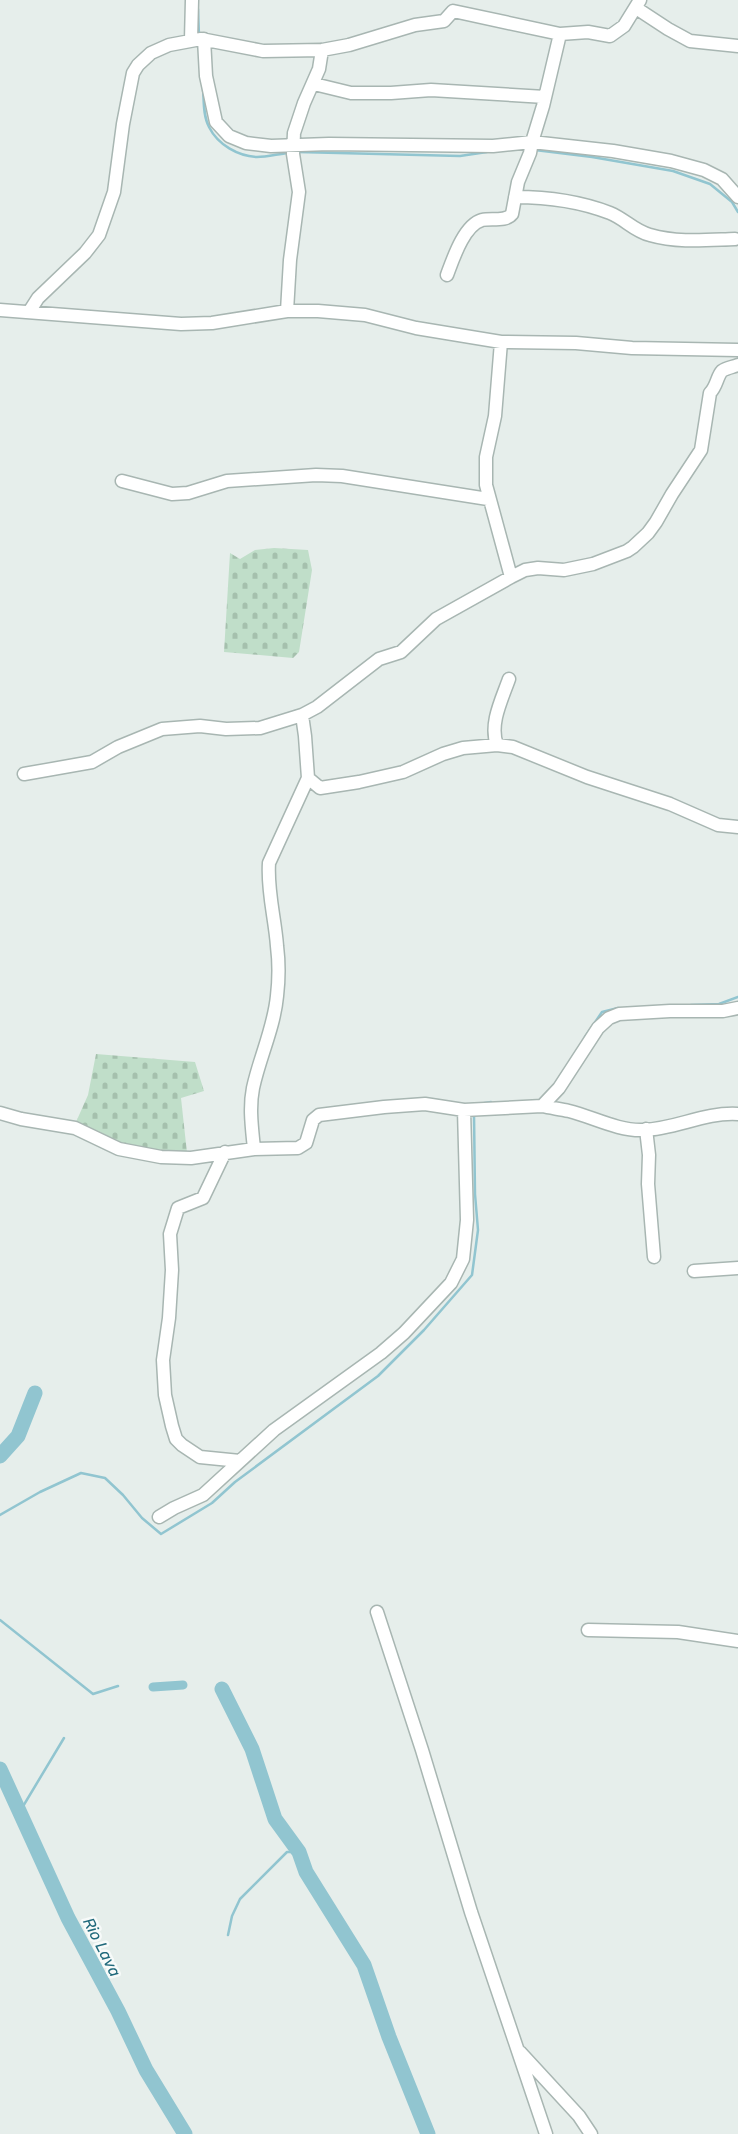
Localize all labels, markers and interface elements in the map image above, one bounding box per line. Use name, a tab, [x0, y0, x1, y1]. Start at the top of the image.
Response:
water label: Rio Lava	[79, 1914, 125, 1980]

